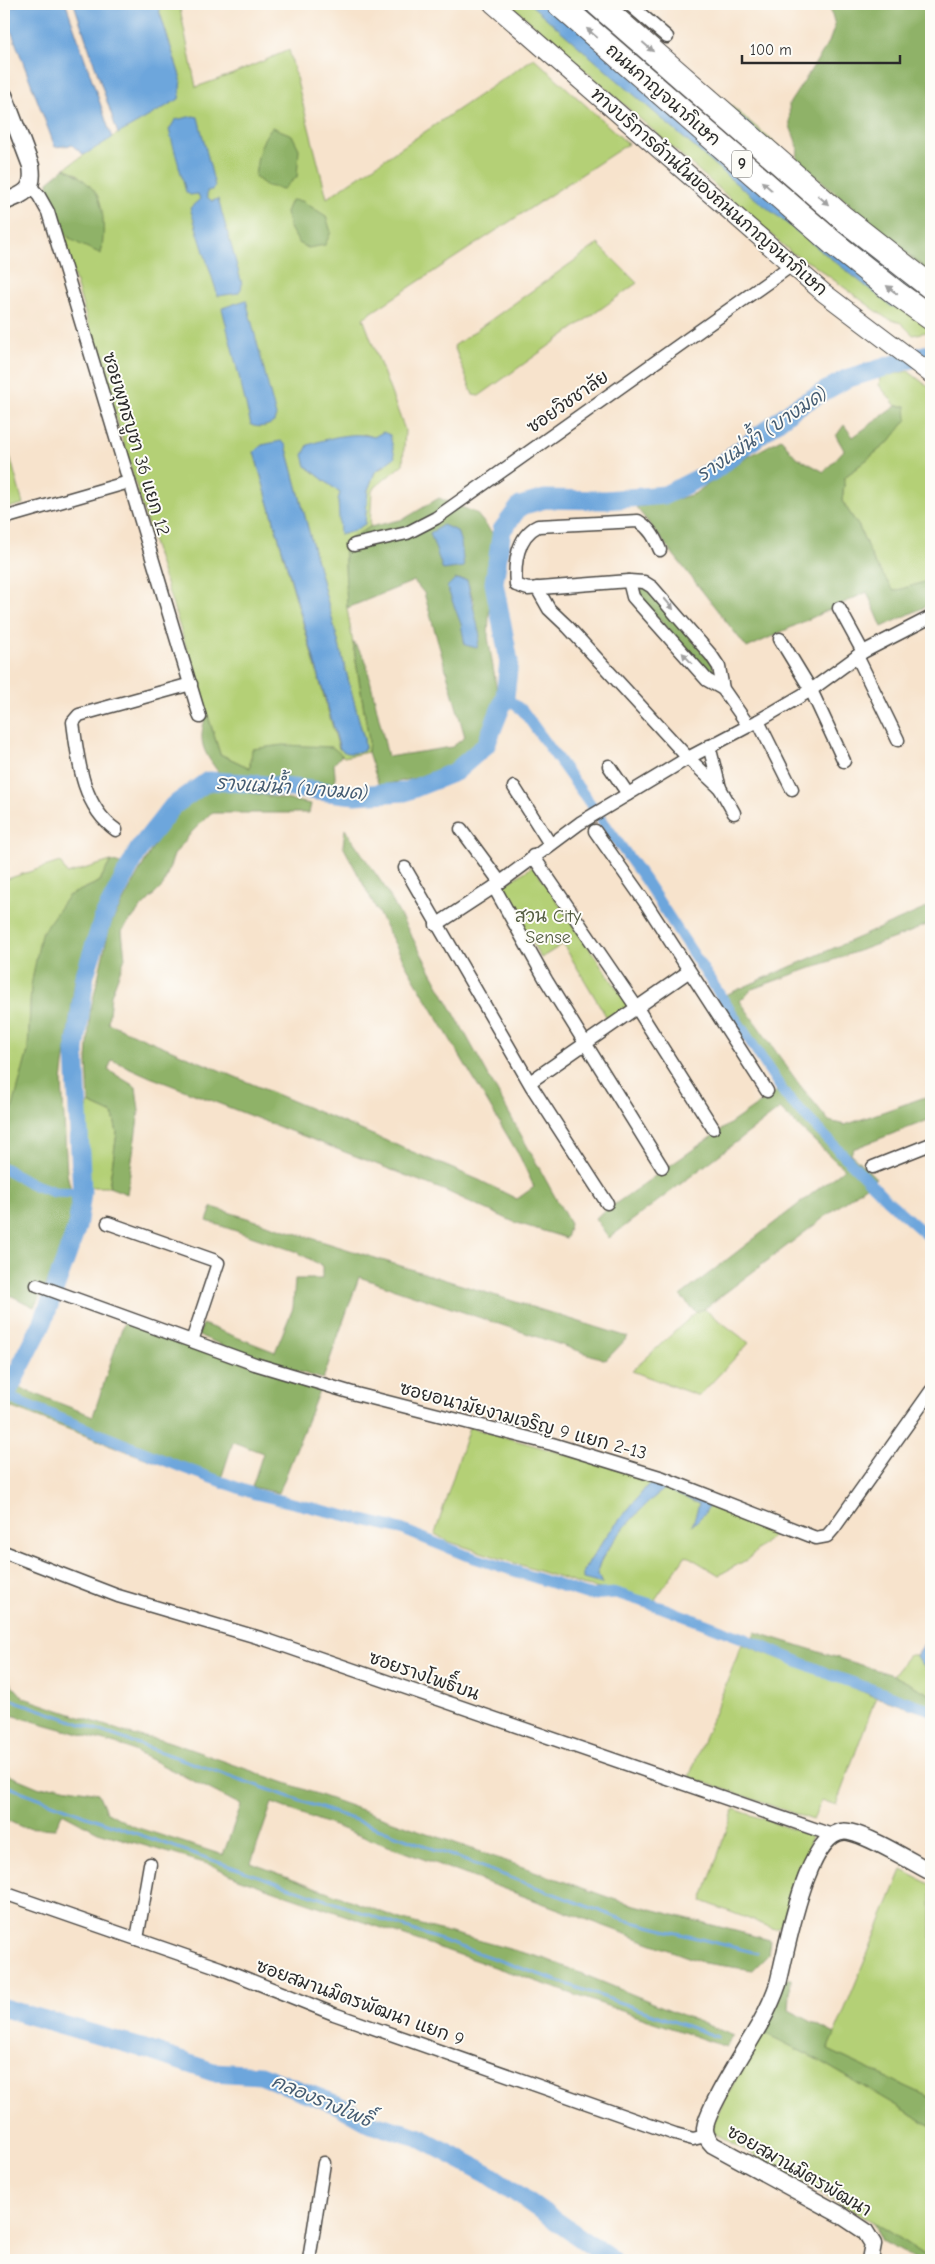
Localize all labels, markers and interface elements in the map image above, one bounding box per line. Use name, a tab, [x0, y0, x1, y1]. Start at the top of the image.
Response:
one-way arrow	[586, 27, 598, 39]
scale bar	[742, 32, 900, 64]
street label: ถนนกาญจนาภิเษก	[601, 39, 725, 151]
text: 100 m	[750, 41, 792, 59]
one-way arrow	[641, 42, 654, 53]
street label: ทางบริการด้านในของถนนกาญจนาภิเษก	[586, 81, 834, 301]
road number: 9	[732, 150, 752, 178]
one-way arrow	[761, 180, 774, 191]
one-way arrow	[816, 195, 829, 206]
one-way arrow	[886, 284, 899, 295]
street label: ซอยพุทธบูชา 36 แยก 12	[95, 350, 174, 539]
street label: ซอยวิชชาลัย	[523, 365, 613, 438]
water label: รางแม่น้ำ (บางมด)	[689, 376, 831, 486]
one-way arrow	[663, 597, 674, 610]
one-way arrow	[681, 652, 693, 664]
water label: รางแม่น้ำ (บางมด)	[215, 765, 369, 804]
park label: สวน City Sense	[515, 906, 582, 948]
street label: ซอยอนามัยงามเจริญ 9 แยก 2-13	[397, 1377, 649, 1464]
street label: ซอยรางโพธิ์บน	[366, 1640, 485, 1705]
street label: ซอยสมานมิตรพัฒนา แยก 9	[253, 1955, 467, 2050]
water label: คลองรางโพธิ์	[269, 2064, 383, 2134]
street label: ซอยสมานมิตรพัฒนา	[723, 2120, 875, 2221]

